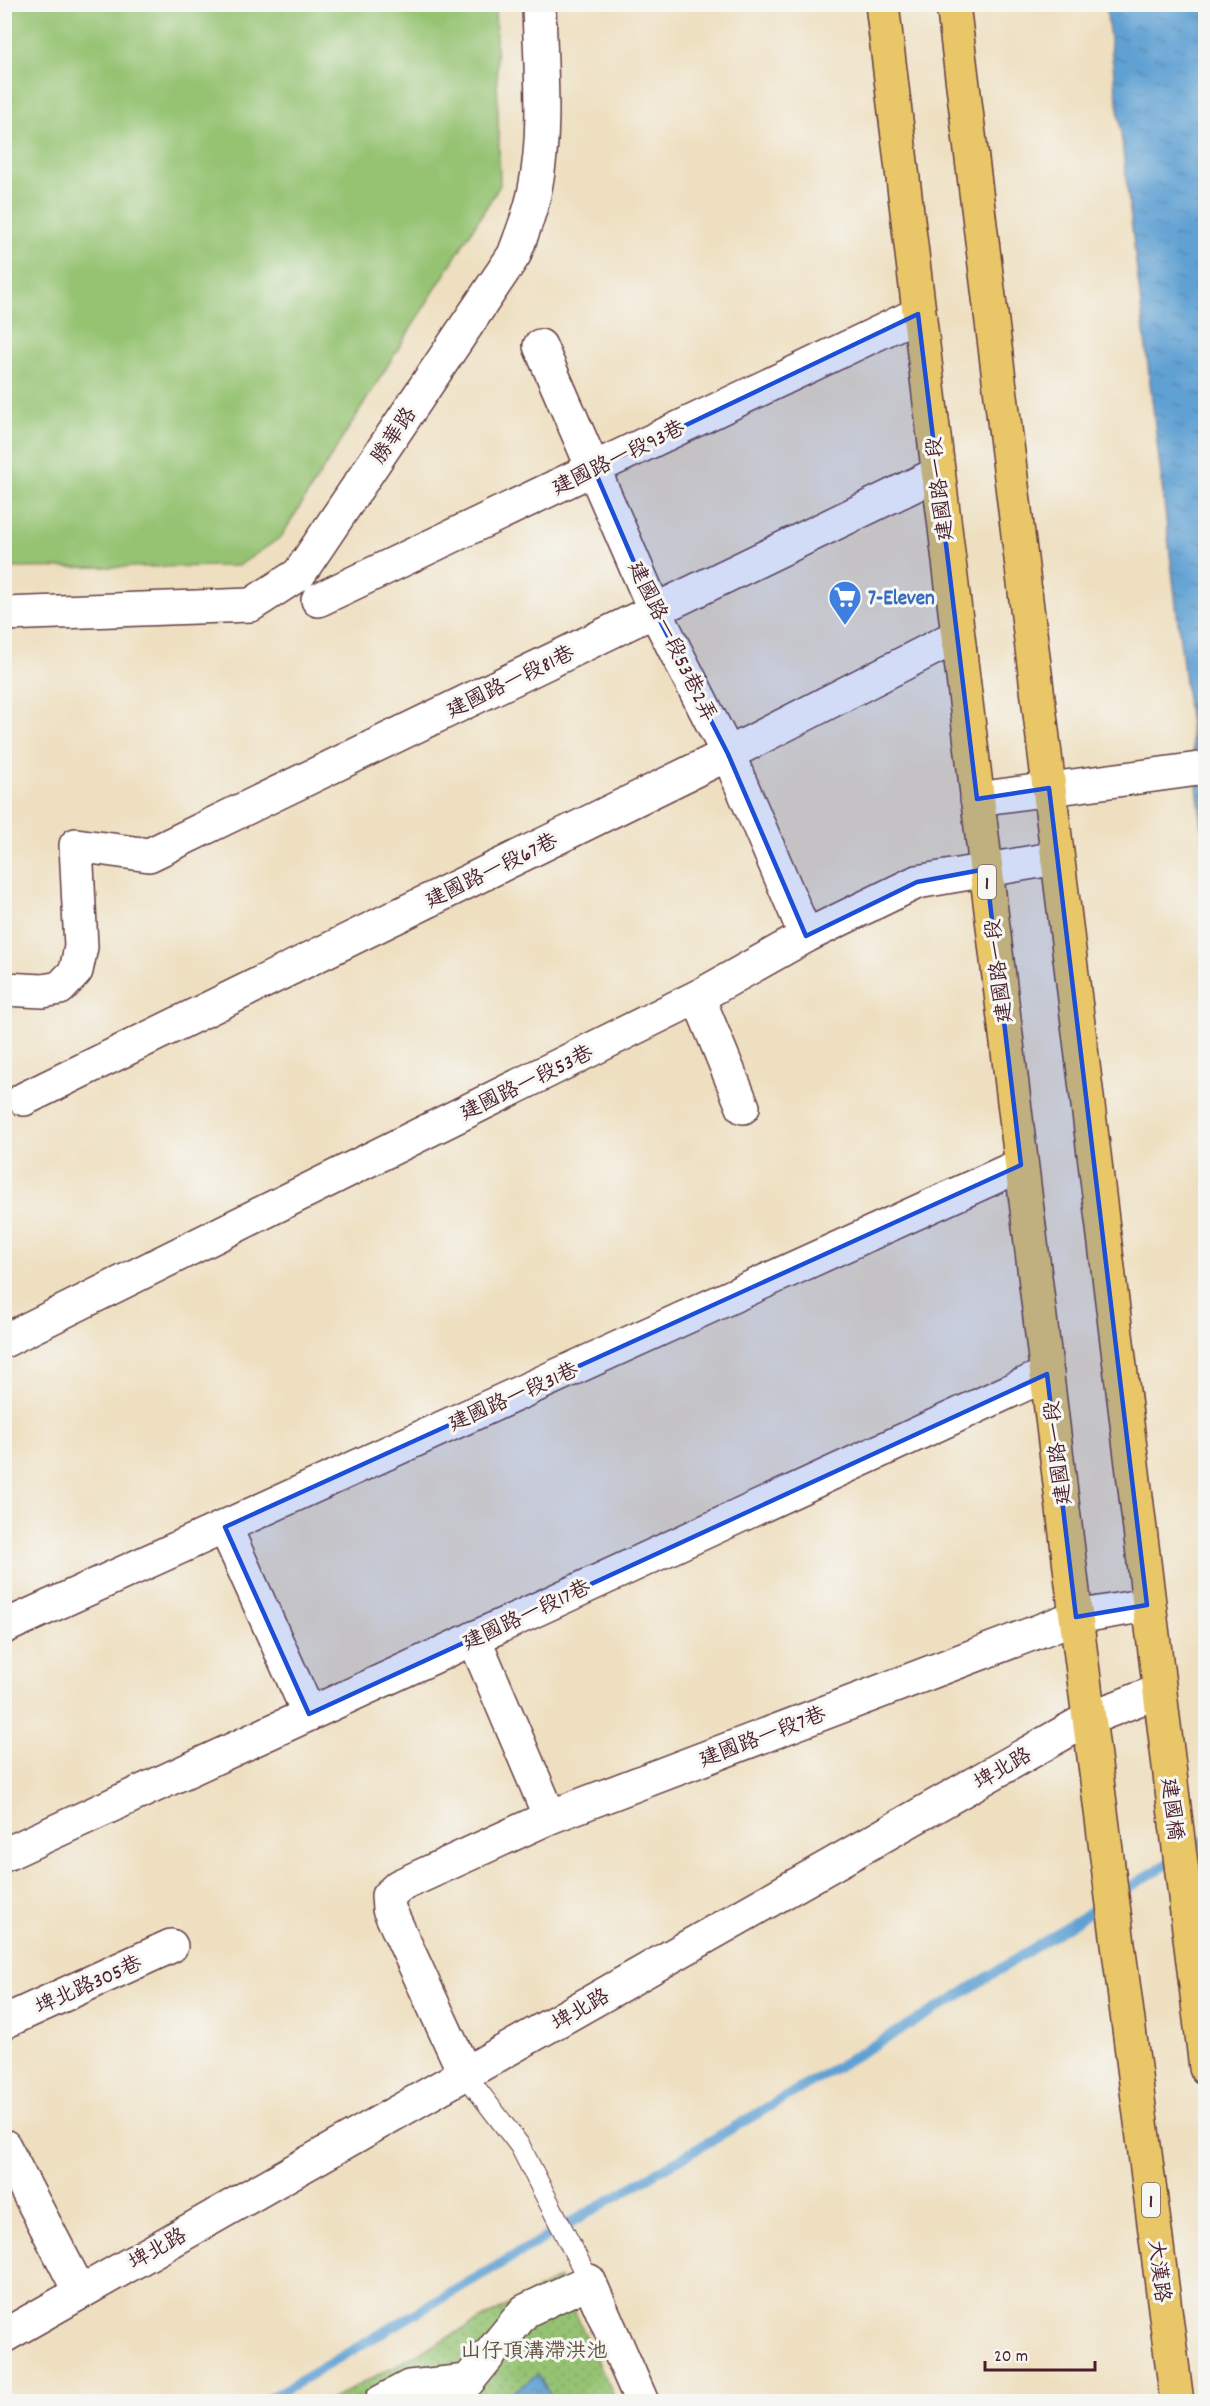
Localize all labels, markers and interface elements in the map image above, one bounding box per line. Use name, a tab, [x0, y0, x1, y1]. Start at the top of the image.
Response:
street label: 勝華路	[365, 402, 426, 471]
street label: 建國路一段93巷	[548, 414, 691, 505]
street label: 建國路一段	[921, 435, 963, 543]
street label: 建國路一段53巷2弄	[618, 557, 722, 728]
supermarket icon: 7-Eleven	[827, 579, 863, 626]
place label: 7-Eleven	[868, 585, 935, 615]
street label: 建國路一段81巷	[442, 640, 580, 728]
street label: 建國路一段67巷	[421, 828, 564, 918]
road number: 1	[978, 865, 996, 899]
street label: 建國路一段	[980, 917, 1022, 1025]
street label: 建國路一段53巷	[456, 1039, 599, 1130]
street label: 建國路一段31巷	[444, 1357, 584, 1441]
street label: 建國路一段	[1039, 1399, 1081, 1507]
street label: 建國路一段17巷	[458, 1574, 596, 1660]
street label: 建國路一段7巷	[695, 1701, 831, 1777]
street label: 埤北路	[969, 1742, 1038, 1799]
street label: 建國橋	[1151, 1776, 1189, 1842]
street label: 埤北路305巷	[31, 1950, 148, 2024]
street label: 埤北路	[547, 1983, 616, 2040]
road number: 1	[1142, 2183, 1160, 2217]
street label: 埤北路	[124, 2222, 193, 2279]
street label: 大漢路	[1138, 2238, 1176, 2304]
scale bar	[985, 2334, 1094, 2372]
park label: 山仔頂溝滯洪池	[461, 2338, 608, 2368]
text: 20 m	[994, 2345, 1028, 2370]

